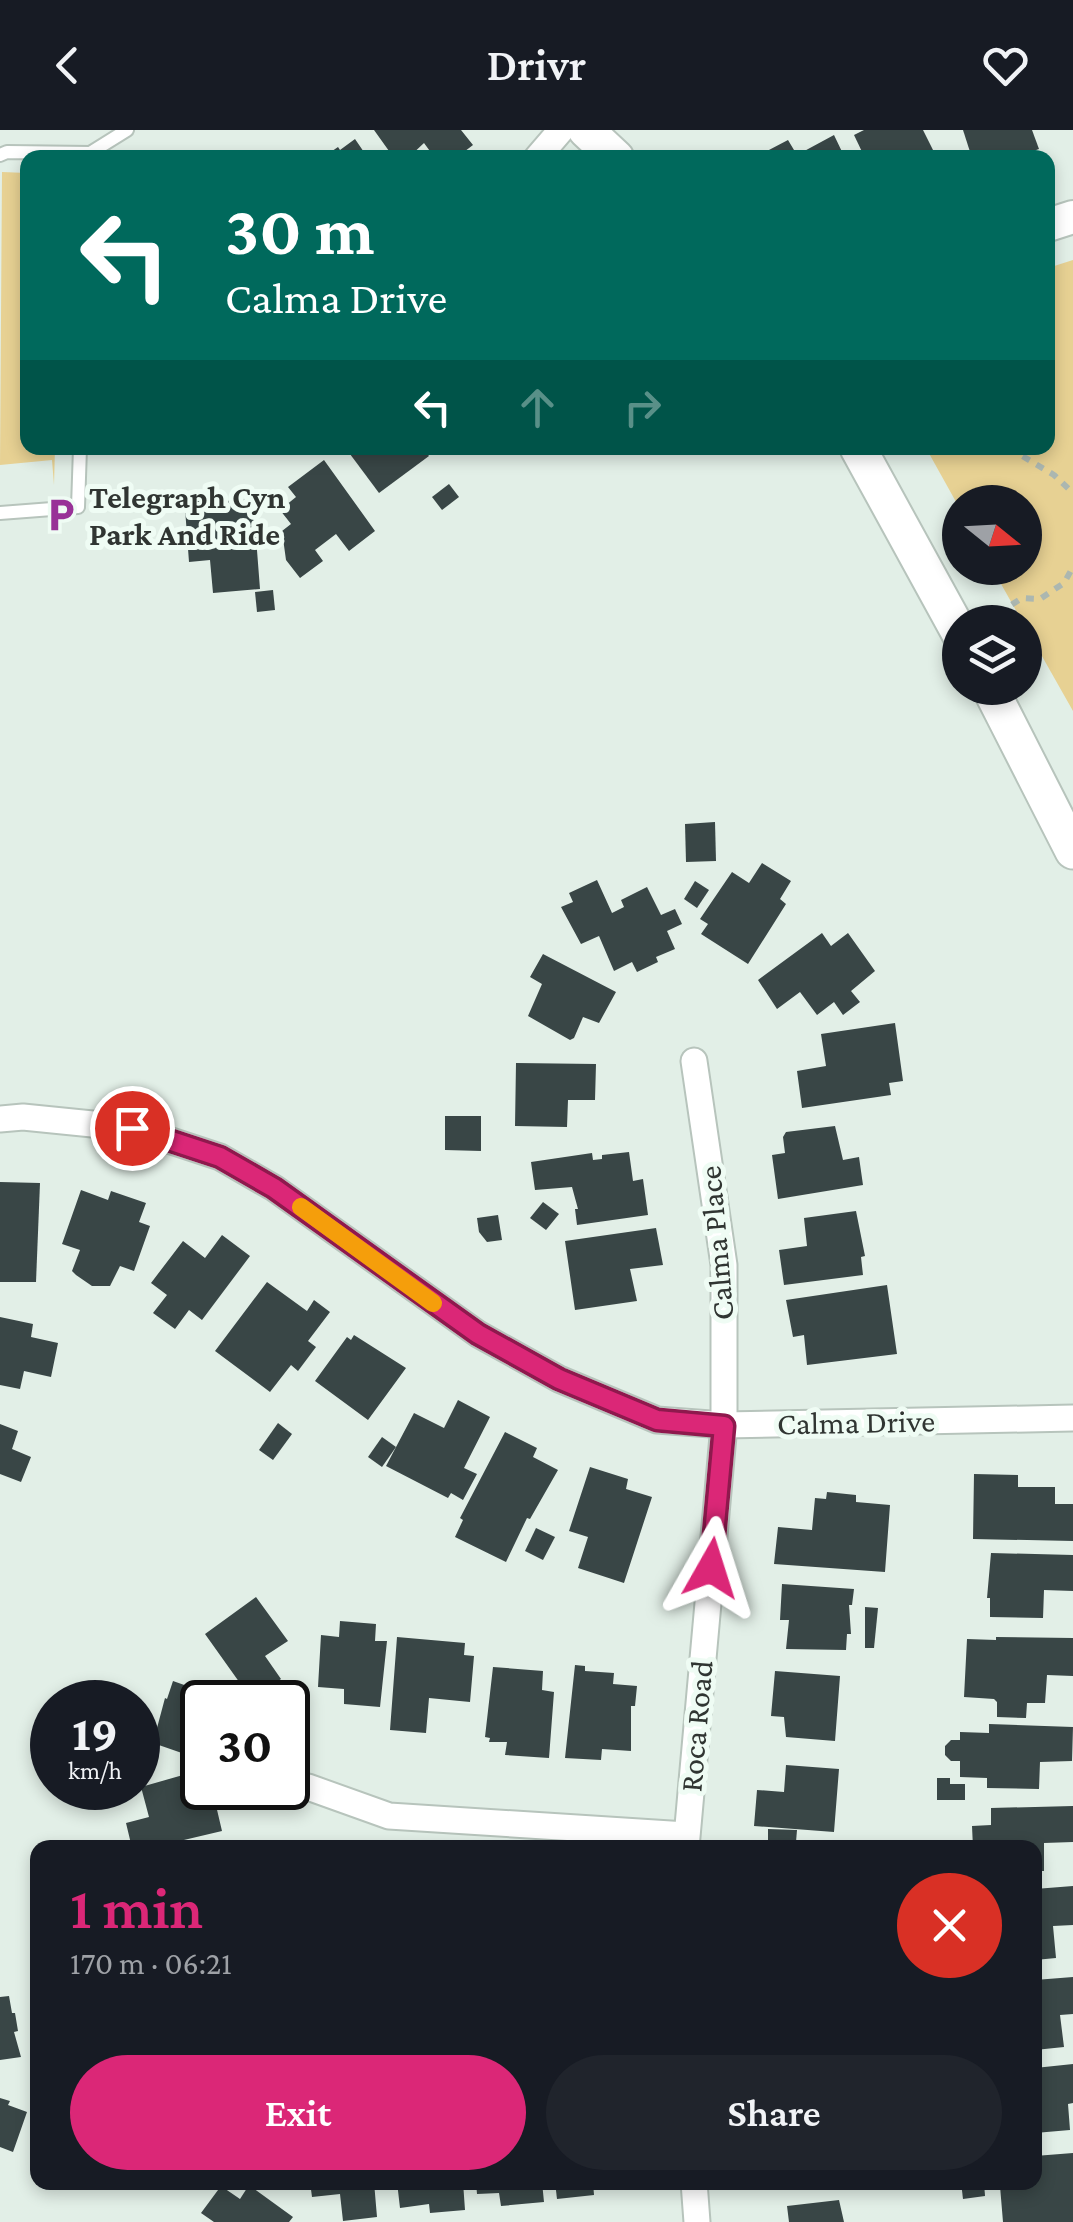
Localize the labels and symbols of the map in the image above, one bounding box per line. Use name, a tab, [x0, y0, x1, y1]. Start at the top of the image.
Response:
place label: Telegraph Cyn Park And Ride	[89, 479, 286, 552]
north arrow	[942, 485, 1042, 585]
parking icon: Telegraph Cyn Park And Ride	[42, 496, 80, 534]
pin	[90, 1086, 175, 1171]
street label: Calma Place	[691, 1164, 741, 1322]
street label: Calma Drive	[777, 1403, 935, 1441]
position arrow	[659, 1516, 763, 1620]
street label: Roca Road	[672, 1658, 720, 1793]
speed limit sign: 30	[180, 1680, 310, 1810]

